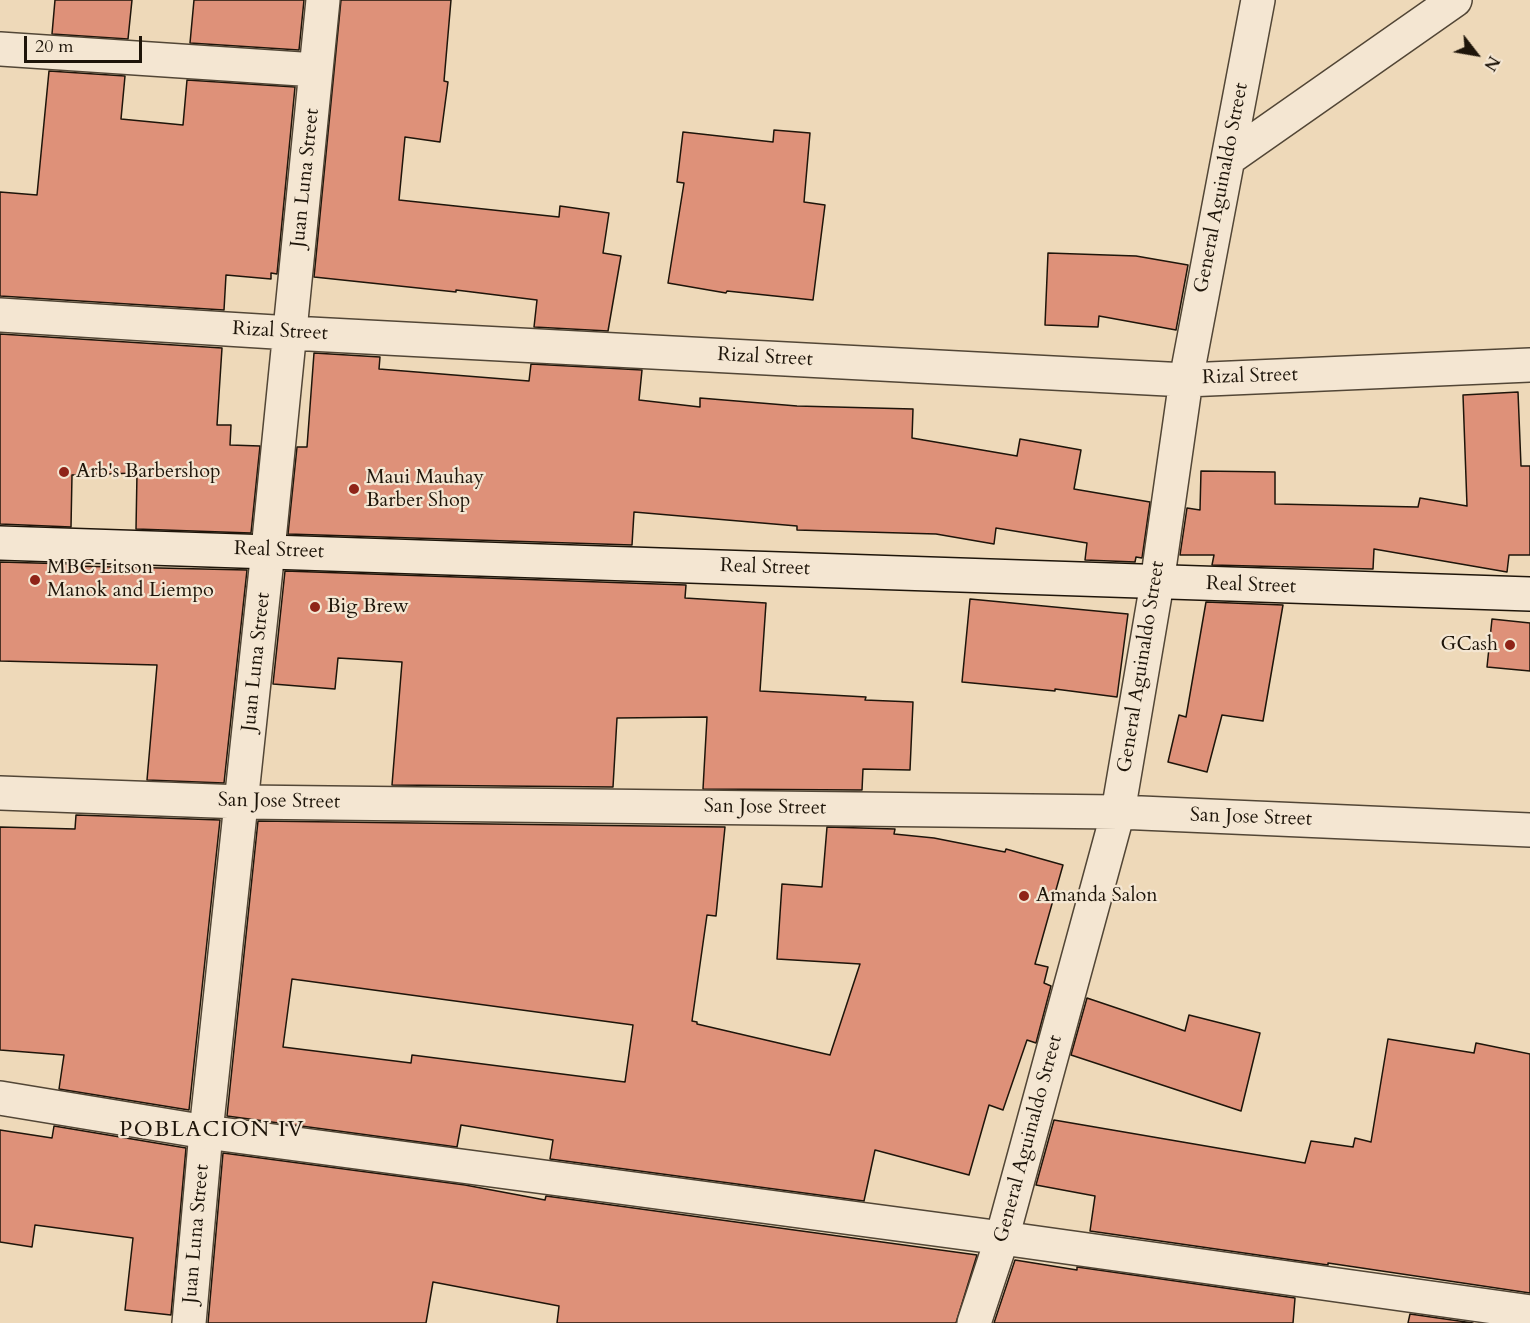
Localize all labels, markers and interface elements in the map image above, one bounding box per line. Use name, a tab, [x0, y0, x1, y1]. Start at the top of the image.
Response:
scale bar	[27, 24, 146, 62]
north arrow	[1446, 24, 1506, 84]
text: 20 m	[35, 34, 74, 59]
text: N	[1478, 52, 1504, 75]
street label: General Aguinaldo Street	[1190, 81, 1254, 295]
street label: Juan Luna Street	[287, 107, 325, 249]
street label: Rizal Street	[232, 318, 328, 346]
street label: Rizal Street	[717, 344, 813, 372]
street label: Rizal Street	[1202, 363, 1298, 391]
place label: Arb's Barbershop	[76, 460, 221, 484]
marker: Arb's Barbershop	[57, 465, 71, 479]
place label: Maui Mauhay Barber Shop	[366, 466, 484, 513]
marker: Maui Mauhay Barber Shop	[347, 482, 361, 496]
street label: Real Street	[234, 537, 324, 565]
street label: Real Street	[720, 554, 810, 582]
place label: MBC Litson Manok and Liempo	[47, 556, 214, 603]
street label: General Aguinaldo Street	[1113, 560, 1171, 774]
street label: Real Street	[1206, 572, 1296, 600]
marker: MBC Litson Manok and Liempo	[28, 573, 42, 587]
street label: Juan Luna Street	[238, 591, 276, 733]
place label: Big Brew	[327, 595, 409, 619]
marker: Big Brew	[308, 600, 322, 614]
place label: GCash	[1441, 633, 1498, 657]
marker: GCash	[1503, 638, 1517, 652]
street label: San Jose Street	[218, 789, 340, 815]
street label: San Jose Street	[704, 795, 826, 821]
street label: San Jose Street	[1190, 804, 1312, 832]
place label: Amanda Salon	[1036, 884, 1158, 908]
marker: Amanda Salon	[1017, 889, 1031, 903]
street label: General Aguinaldo Street	[990, 1033, 1068, 1245]
district label: POBLACION IV	[119, 1118, 305, 1144]
street label: Juan Luna Street	[179, 1163, 215, 1305]

